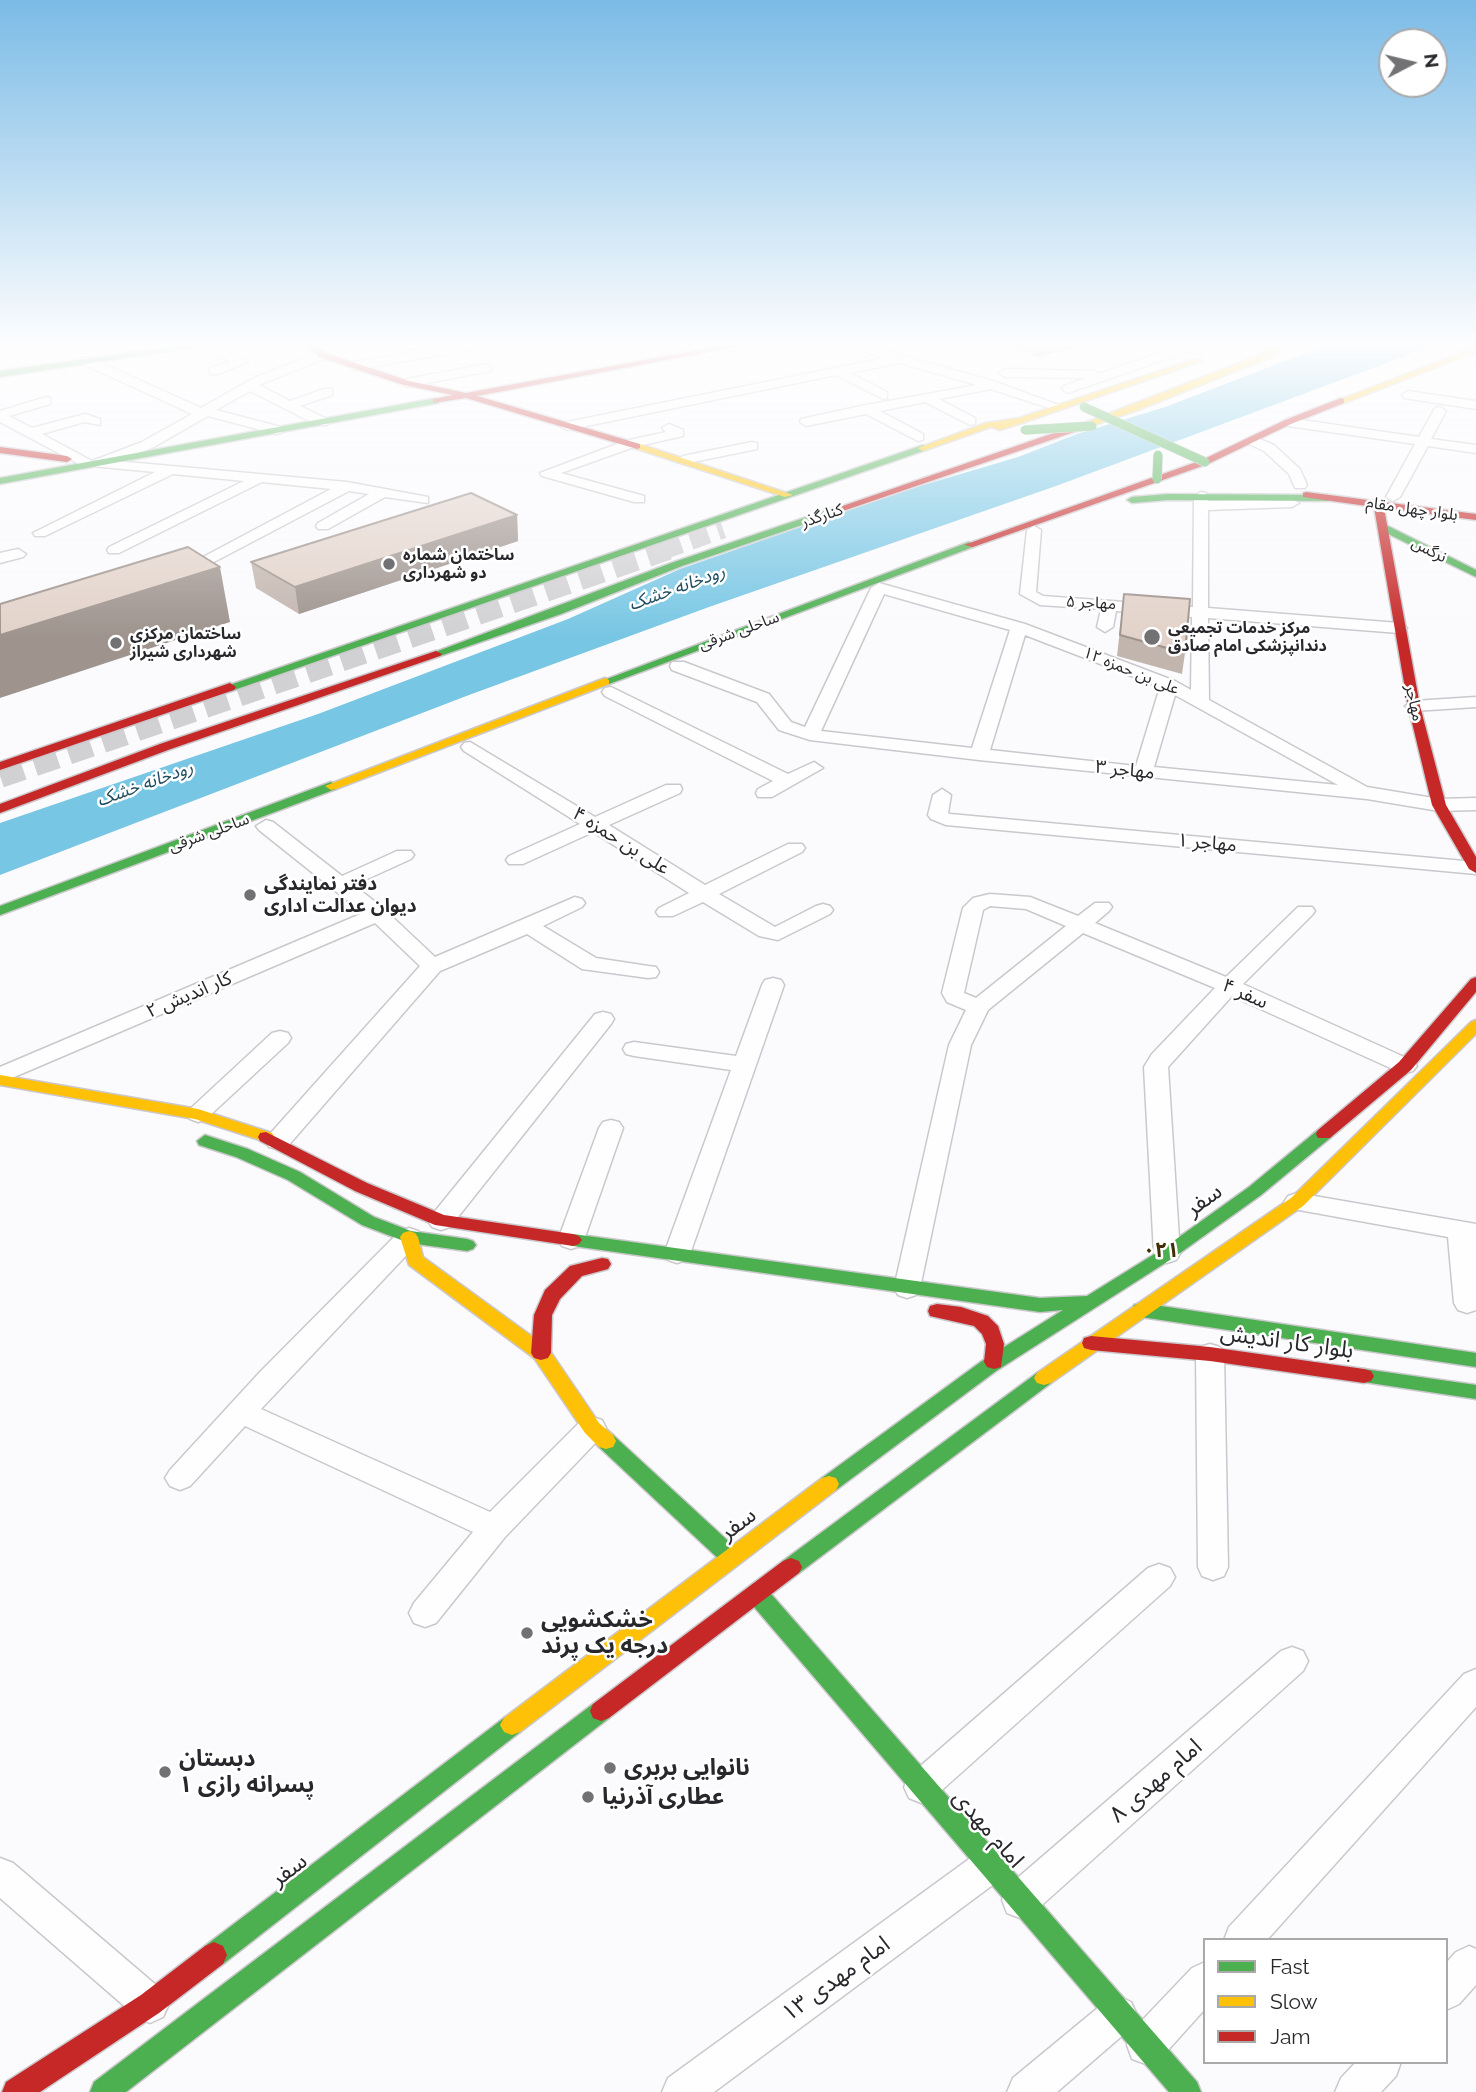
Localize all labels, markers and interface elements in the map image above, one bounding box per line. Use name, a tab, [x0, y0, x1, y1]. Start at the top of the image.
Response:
north arrow	[1378, 28, 1448, 98]
text: N	[1420, 52, 1444, 69]
street label: بلوار چهل مقام	[1365, 493, 1459, 525]
street label: کنارگذر	[799, 500, 845, 532]
street label: نرگس	[1408, 533, 1450, 567]
place label: ساختمان شماره دو شهرداری	[403, 545, 514, 583]
marker: ساختمان شماره دو شهرداری	[381, 556, 397, 572]
water label: رودخانه خشک	[626, 561, 728, 615]
street label: ۵ مهاجر	[1065, 592, 1117, 614]
street label: ساحلی شرقی	[696, 608, 782, 654]
place label: مرکز خدمات تجمیعی دندانپزشکی امام صادق	[1168, 618, 1327, 656]
place label: ساختمان مرکزی شهرداری شیراز	[130, 624, 241, 662]
marker: مرکز خدمات تجمیعی دندانپزشکی امام صادق	[1142, 627, 1162, 647]
marker: ساختمان مرکزی شهرداری شیراز	[108, 635, 124, 651]
street label: ۱۲ علی بن حمزه	[1080, 643, 1182, 699]
street label: مهاجر	[1401, 683, 1427, 723]
street label: ۳ مهاجر	[1094, 756, 1156, 784]
water label: رودخانه خشک	[94, 757, 196, 811]
street label: ۴ علی بن حمزه	[568, 802, 674, 880]
street label: ساحلی شرقی	[166, 810, 252, 856]
street label: ۱ مهاجر	[1176, 829, 1238, 857]
place label: دفتر نمایندگی دیوان عدالت اداری	[264, 873, 417, 917]
marker: دفتر نمایندگی دیوان عدالت اداری	[242, 887, 258, 903]
street label: ۲ کار اندیش	[143, 967, 235, 1023]
street label: ۴ سفر	[1219, 974, 1271, 1014]
street label: سفر	[1180, 1178, 1228, 1222]
district label: ۰۲۱	[1143, 1238, 1179, 1264]
street label: بلوار کار اندیش	[1219, 1319, 1355, 1365]
street label: سفر	[714, 1501, 762, 1547]
place label: خشکشویی درجه یک پرند	[541, 1606, 668, 1660]
marker: خشکشویی درجه یک پرند	[519, 1625, 535, 1641]
street label: ۸ امام مهدی	[1104, 1733, 1208, 1829]
place label: دبستان پسرانه رازی ۱	[179, 1745, 314, 1799]
place label: نانوایی بربری	[624, 1754, 750, 1782]
marker: نانوایی بربری	[602, 1760, 618, 1776]
marker: دبستان پسرانه رازی ۱	[157, 1764, 173, 1780]
place label: عطاری آذرنیا	[602, 1783, 724, 1811]
street label: امام مهدی	[947, 1784, 1029, 1874]
marker: عطاری آذرنیا	[580, 1789, 596, 1805]
street label: سفر	[265, 1847, 313, 1893]
street label: ۱۳ امام مهدی	[777, 1931, 895, 2027]
legend	[1203, 1938, 1448, 2064]
text: Fast	[1270, 1954, 1310, 1979]
text: Slow	[1270, 1989, 1318, 2014]
text: Jam	[1270, 2024, 1311, 2049]

